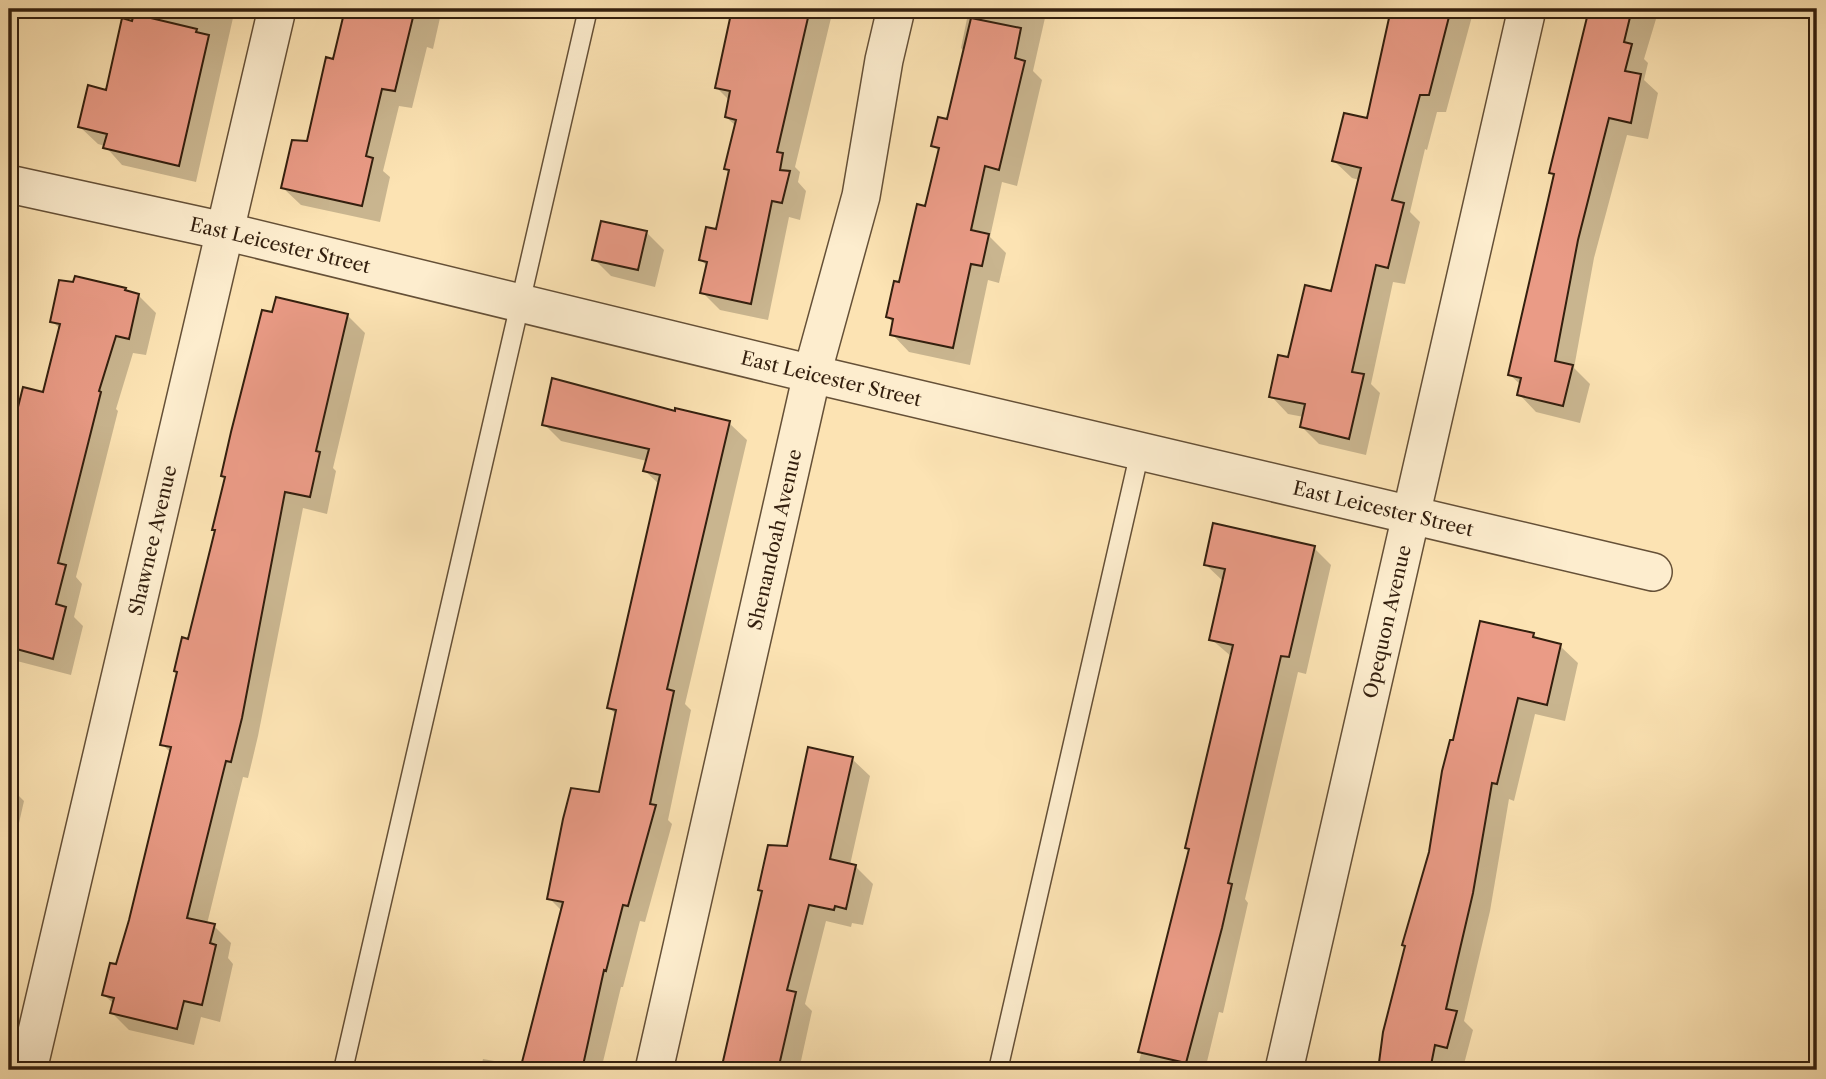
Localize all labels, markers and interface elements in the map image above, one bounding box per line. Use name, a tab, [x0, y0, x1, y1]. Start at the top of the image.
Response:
street label: East Leicester Street	[188, 212, 373, 278]
street label: East Leicester Street	[739, 346, 924, 411]
street label: Shenandoah Avenue	[743, 447, 806, 632]
street label: Shawnee Avenue	[124, 463, 181, 618]
street label: East Leicester Street	[1291, 476, 1476, 541]
street label: Opequon Avenue	[1358, 543, 1415, 701]

